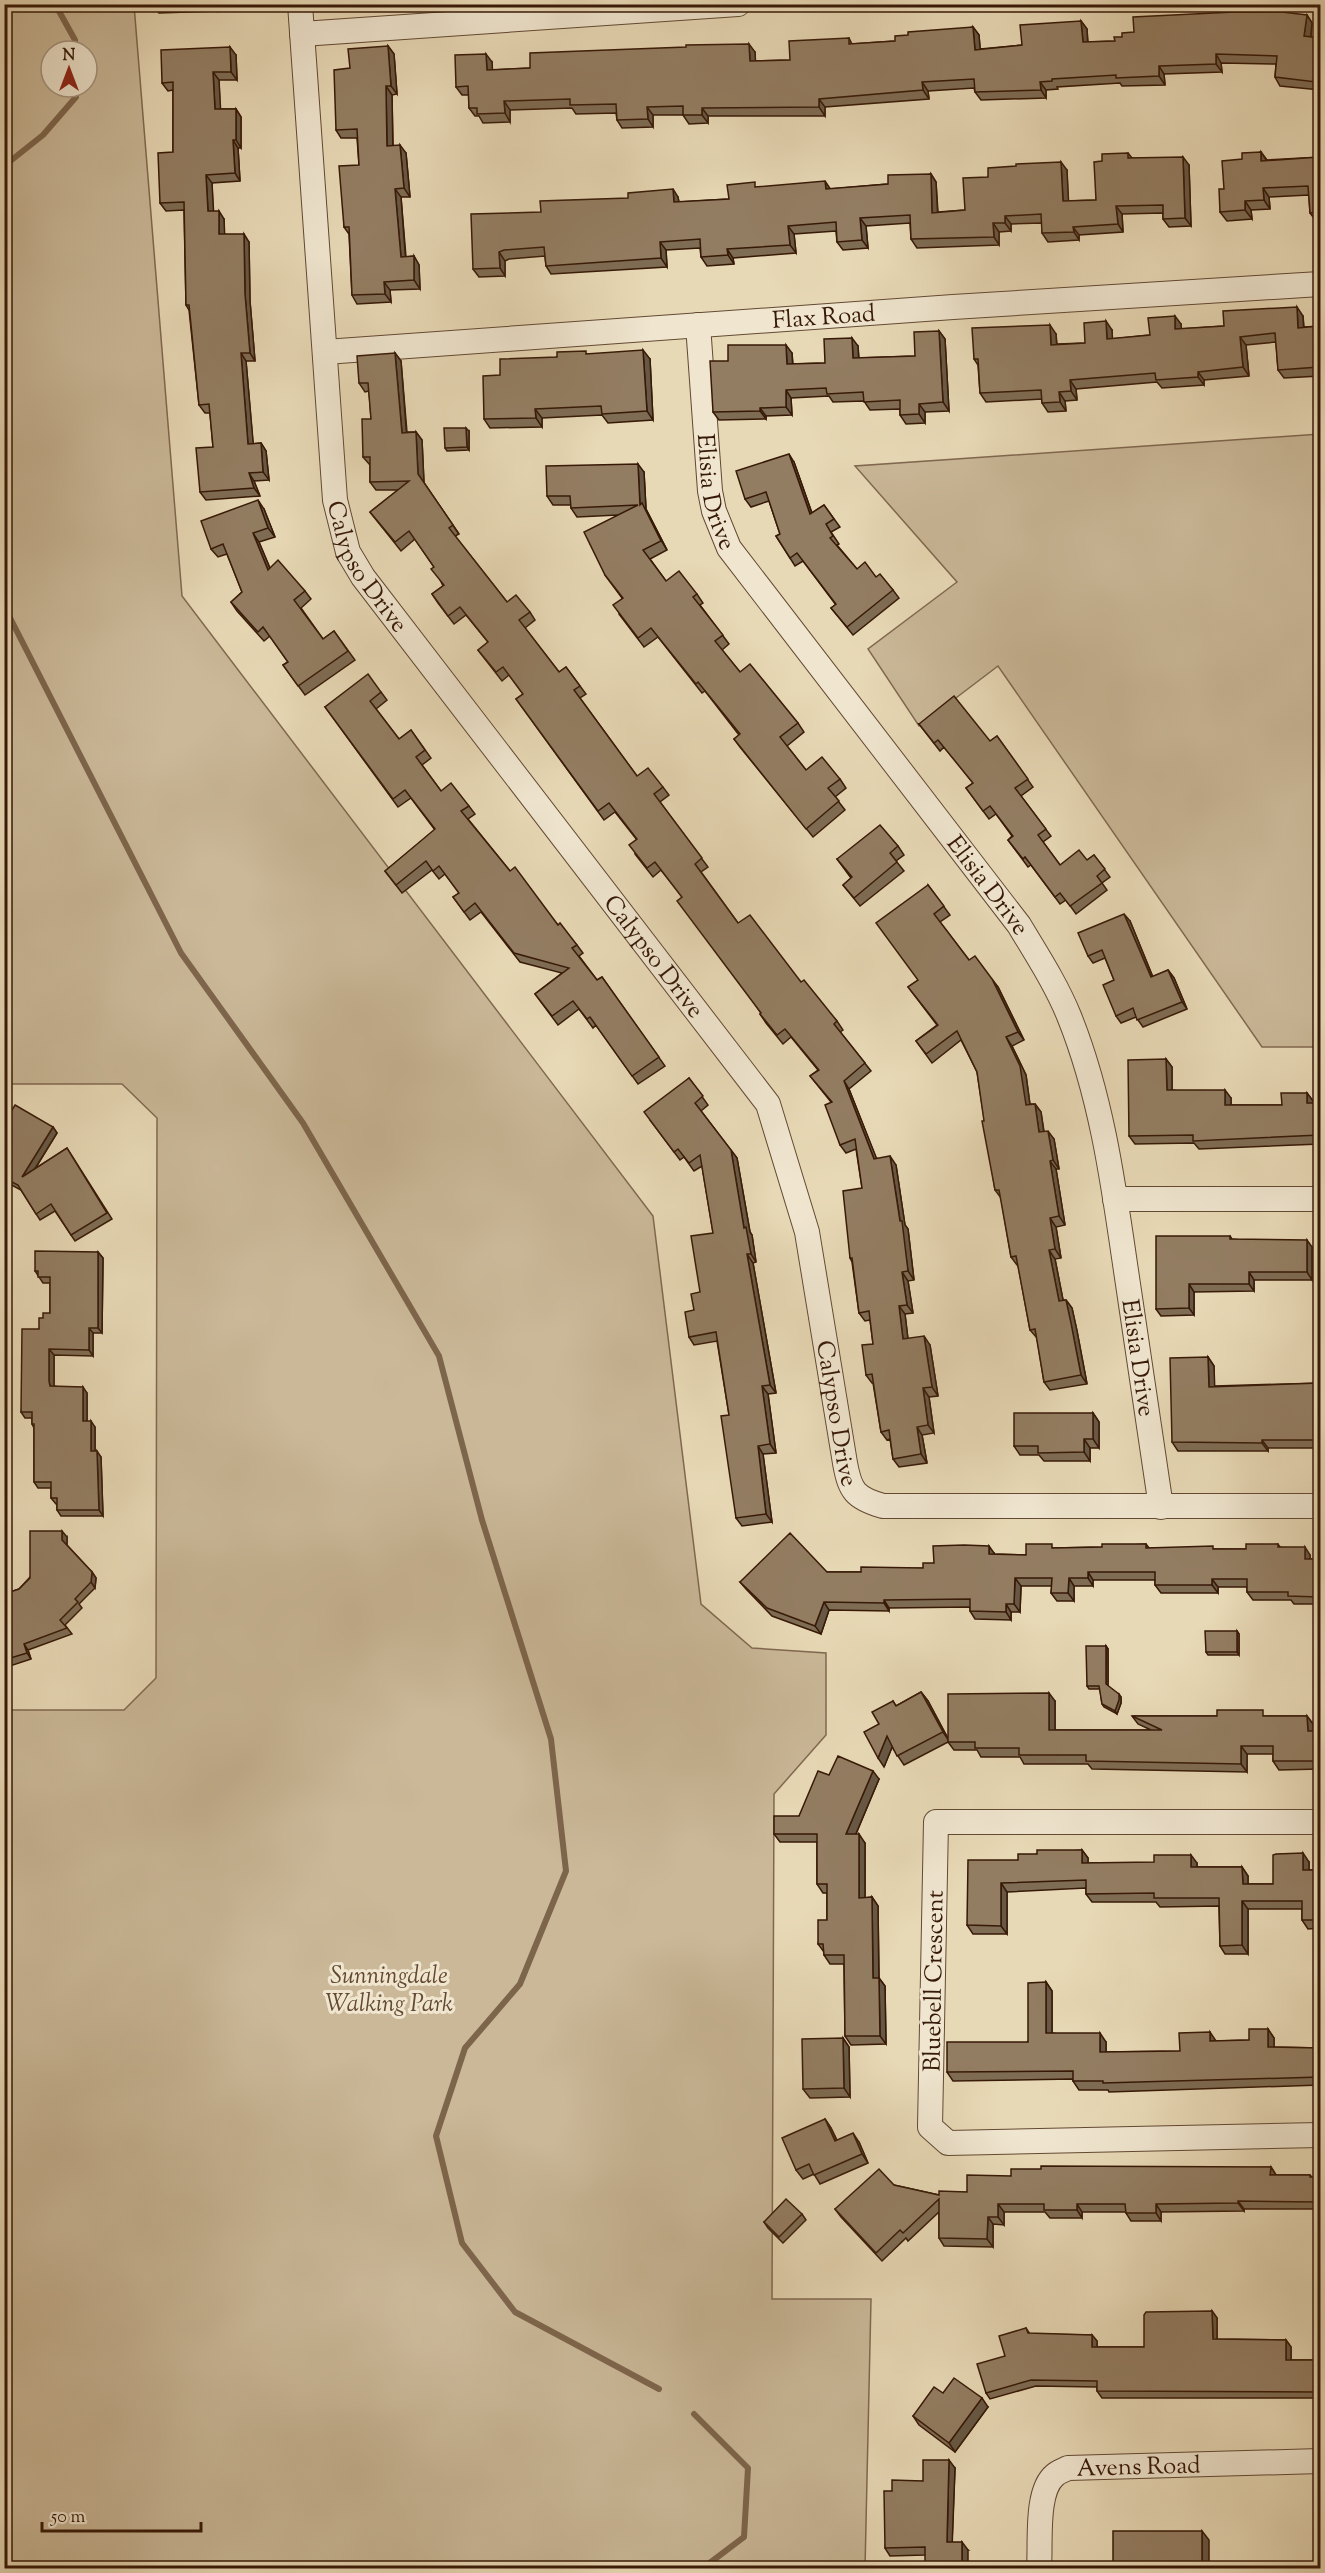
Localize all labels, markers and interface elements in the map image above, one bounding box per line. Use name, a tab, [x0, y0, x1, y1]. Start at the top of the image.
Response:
north arrow	[39, 39, 99, 99]
text: N	[63, 45, 76, 68]
street label: Flax Road	[771, 298, 877, 339]
street label: Elisia Drive	[687, 433, 743, 555]
street label: Calypso Drive	[317, 497, 415, 641]
street label: Elisia Drive	[937, 829, 1036, 942]
street label: Calypso Drive	[594, 888, 711, 1026]
street label: Elisia Drive	[1111, 1297, 1162, 1419]
street label: Calypso Drive	[806, 1338, 865, 1491]
street label: Bluebell Crescent	[916, 1890, 954, 2072]
park label: Sunningdale Walking Park	[325, 1960, 453, 2022]
street label: Avens Road	[1076, 2449, 1201, 2487]
scale bar	[42, 2495, 201, 2533]
text: 50 m	[50, 2505, 86, 2531]

